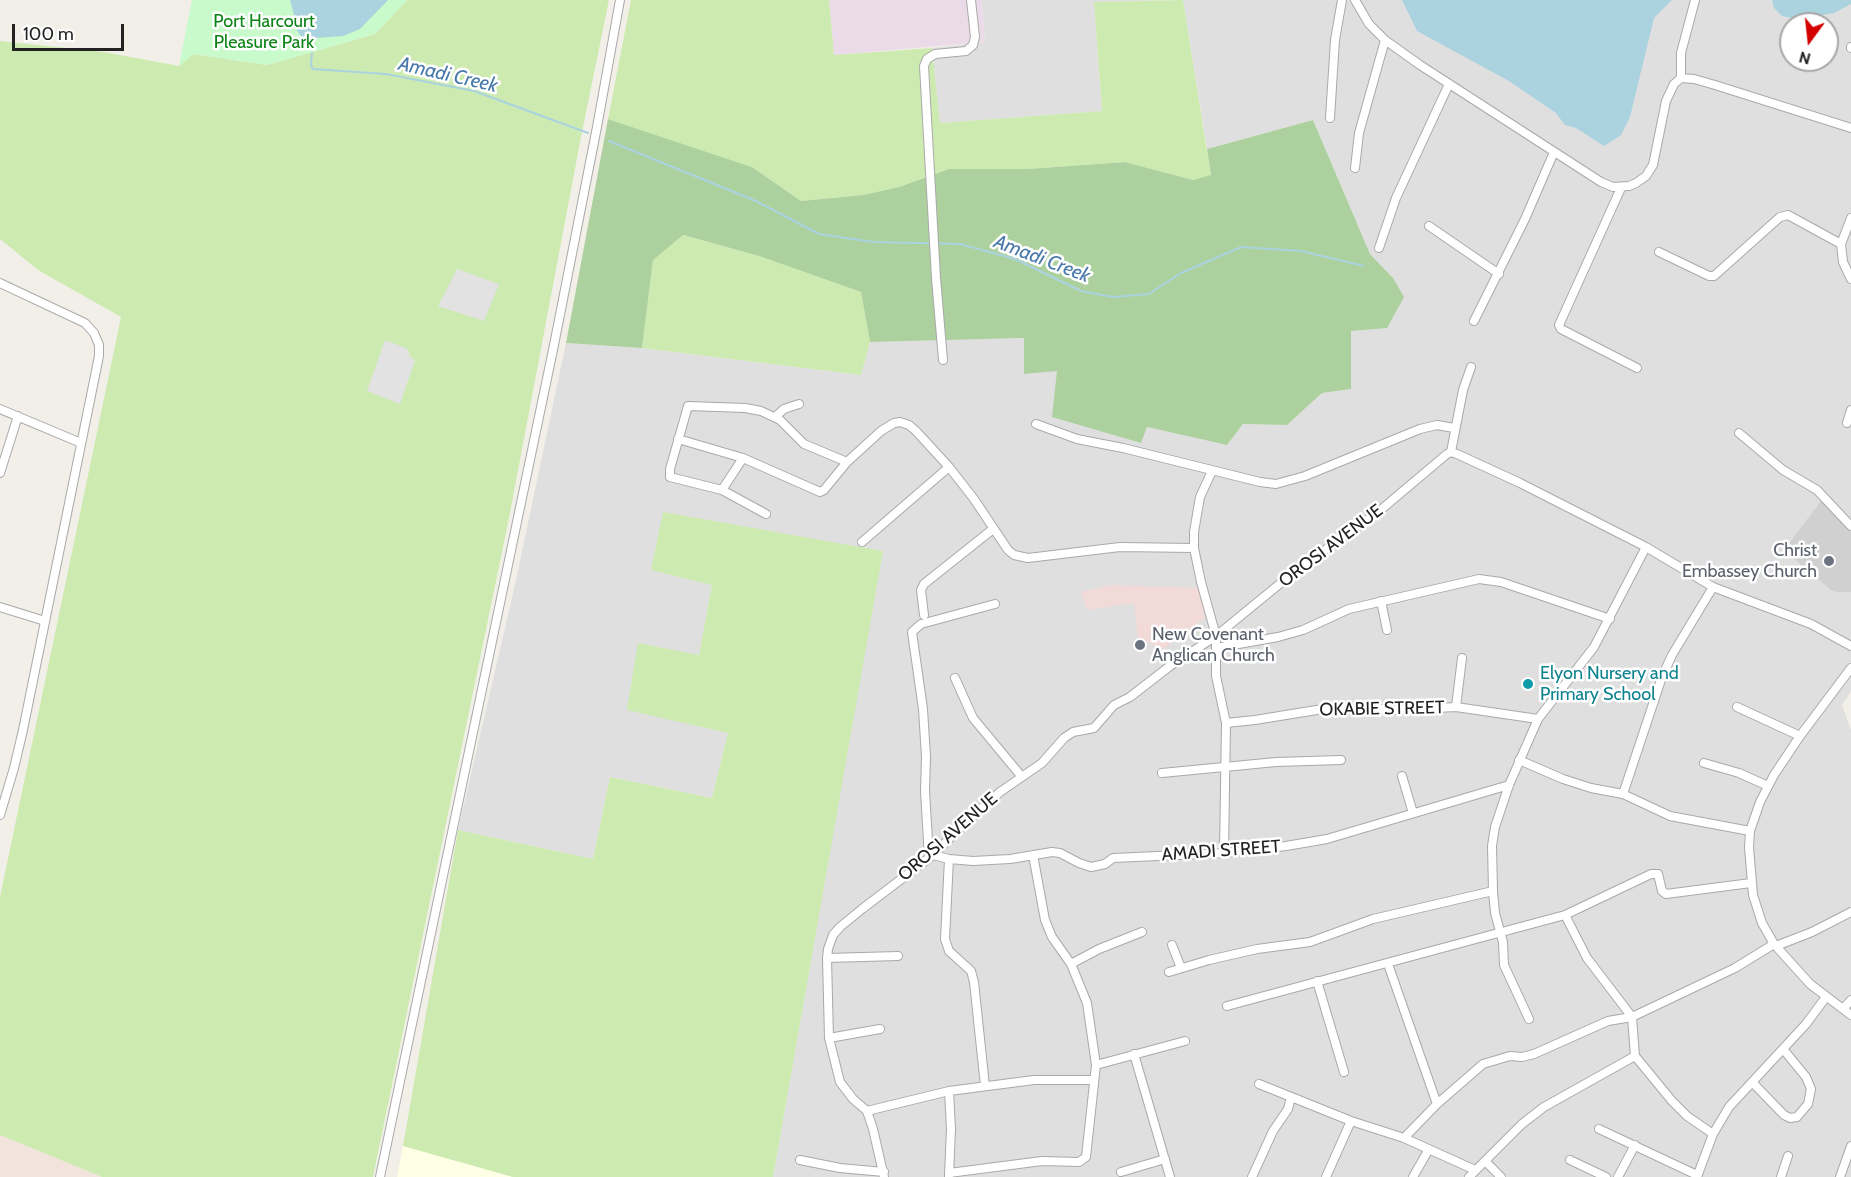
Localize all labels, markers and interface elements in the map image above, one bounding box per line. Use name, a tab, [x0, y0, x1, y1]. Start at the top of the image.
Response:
park label: Port Harcourt Pleasure Park	[213, 11, 315, 54]
scale bar	[15, 12, 128, 50]
north arrow	[1779, 12, 1839, 72]
text: 100 m	[23, 23, 74, 45]
text: N	[1797, 47, 1813, 69]
water label: Amadi Creek	[396, 52, 500, 98]
water label: Amadi Creek	[991, 230, 1093, 288]
street label: OROSI AVENUE	[1275, 500, 1387, 592]
place label: Christ Embassey Church	[1682, 540, 1817, 582]
marker: Christ Embassey Church	[1822, 554, 1836, 568]
place label: New Covenant Anglican Church	[1152, 624, 1275, 666]
marker: New Covenant Anglican Church	[1133, 638, 1147, 652]
place label: Elyon Nursery and Primary School	[1540, 663, 1679, 706]
marker: Elyon Nursery and Primary School	[1521, 677, 1535, 691]
street label: OKABIE STREET	[1319, 697, 1445, 721]
street label: OROSI AVENUE	[894, 788, 1002, 886]
street label: AMADI STREET	[1161, 836, 1281, 866]

